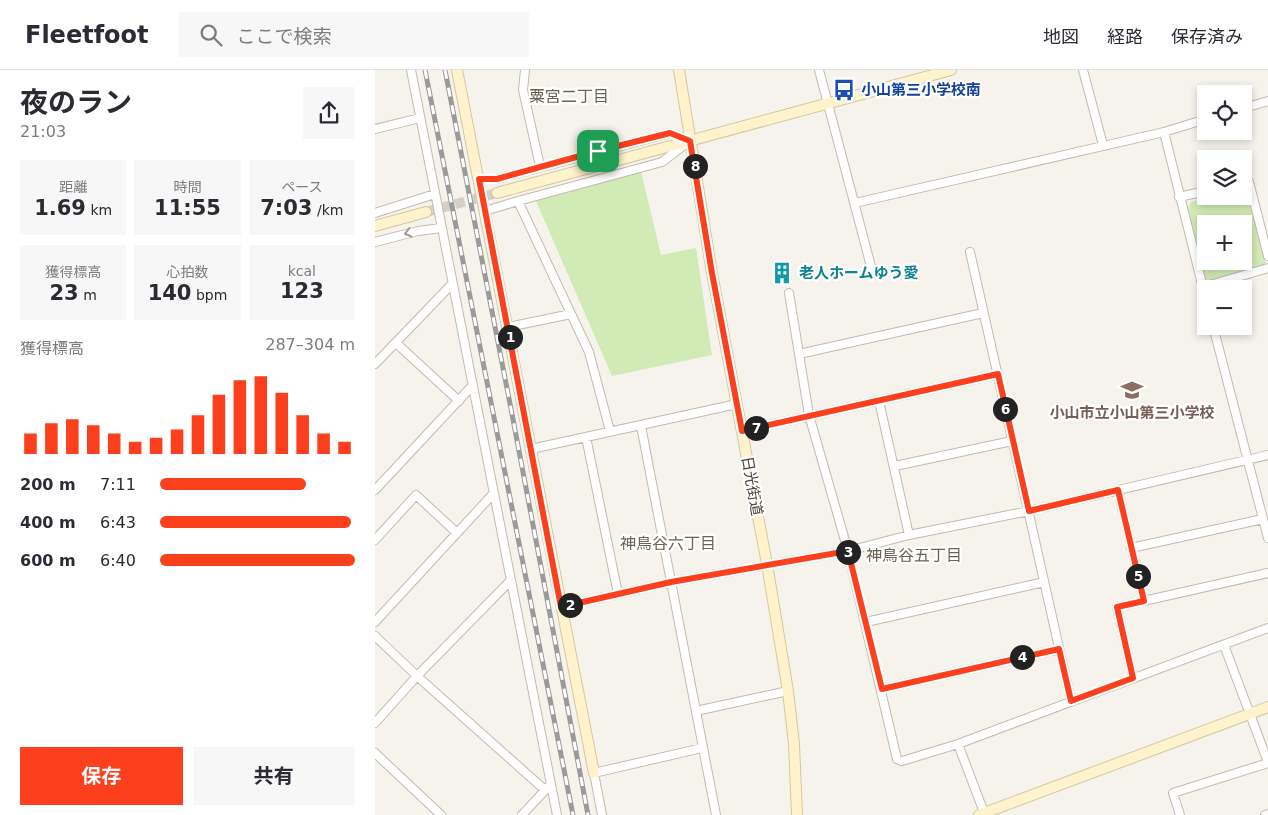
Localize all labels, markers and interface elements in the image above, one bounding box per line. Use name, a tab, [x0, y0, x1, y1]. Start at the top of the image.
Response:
search box	[179, 12, 529, 57]
text: Fleetfoot	[25, 21, 149, 49]
icon: search	[197, 21, 225, 49]
text: ここで検索	[237, 25, 332, 47]
text: 地図	[1043, 26, 1079, 47]
text: 経路	[1107, 26, 1143, 47]
text: 保存済み	[1171, 26, 1243, 47]
bus stop icon: 小山第三小学校南	[831, 77, 857, 103]
place label: 小山第三小学校南	[861, 81, 981, 99]
map controls	[1197, 85, 1252, 335]
button: locate	[1197, 85, 1252, 140]
text: 夜のラン	[20, 86, 132, 119]
button: share	[303, 87, 355, 139]
district label: 粟宮二丁目	[529, 87, 609, 106]
text: 21:03	[20, 122, 66, 141]
pin	[577, 130, 619, 172]
icon: arrive	[584, 137, 612, 165]
button: layers	[1197, 150, 1252, 205]
pin: 8	[683, 154, 707, 178]
text: 8	[691, 158, 700, 174]
text: 距離	[59, 179, 87, 195]
text: 時間	[173, 179, 201, 195]
text: ペース	[281, 179, 322, 195]
text: 1.69	[34, 196, 86, 220]
text: 11:55	[154, 196, 221, 220]
text: 7:03	[260, 196, 312, 220]
text: km	[86, 202, 112, 218]
text: /km	[312, 202, 343, 218]
button: +	[1197, 215, 1252, 270]
one-way arrow	[403, 227, 412, 238]
building icon: 老人ホームゆう愛	[769, 260, 795, 286]
text: kcal	[288, 263, 316, 279]
text: 獲得標高	[45, 264, 101, 280]
text: 心拍数	[166, 264, 208, 280]
place label: 老人ホームゆう愛	[799, 264, 919, 282]
text: 123	[280, 279, 324, 303]
button: −	[1197, 280, 1252, 335]
text: 23	[50, 281, 79, 305]
text: 140	[148, 281, 191, 305]
text: m	[79, 287, 97, 303]
text: bpm	[191, 287, 227, 303]
pin: 1	[497, 324, 523, 350]
text: 1	[506, 329, 515, 345]
text: 287–304 m	[265, 335, 355, 354]
text: 獲得標高	[20, 339, 84, 358]
school or university icon: 小山市立小山第三小学校	[1119, 377, 1145, 403]
pin: 6	[993, 396, 1017, 422]
text: 6	[1001, 401, 1010, 417]
place label: 小山市立小山第三小学校	[1049, 404, 1215, 422]
pin: 7	[743, 416, 769, 440]
text: 7	[752, 420, 761, 436]
street label: 日光街道	[738, 455, 766, 517]
text: 200 m	[20, 475, 76, 494]
text: 7:11	[100, 475, 136, 494]
text: 400 m	[20, 513, 76, 532]
text: 6:43	[100, 513, 136, 532]
district label: 神鳥谷六丁目	[620, 534, 716, 553]
pin: 3	[835, 540, 861, 564]
text: 3	[844, 544, 853, 560]
district label: 神鳥谷五丁目	[866, 546, 962, 565]
text: 600 m	[20, 551, 76, 570]
text: 6:40	[100, 551, 136, 570]
pin: 5	[1125, 564, 1151, 588]
text: 5	[1134, 568, 1143, 584]
pin: 2	[557, 592, 583, 618]
text: 2	[566, 597, 575, 613]
pin: 4	[1009, 644, 1035, 670]
text: 4	[1018, 649, 1027, 665]
button: 保存	[20, 747, 183, 805]
button: 共有	[193, 747, 355, 805]

